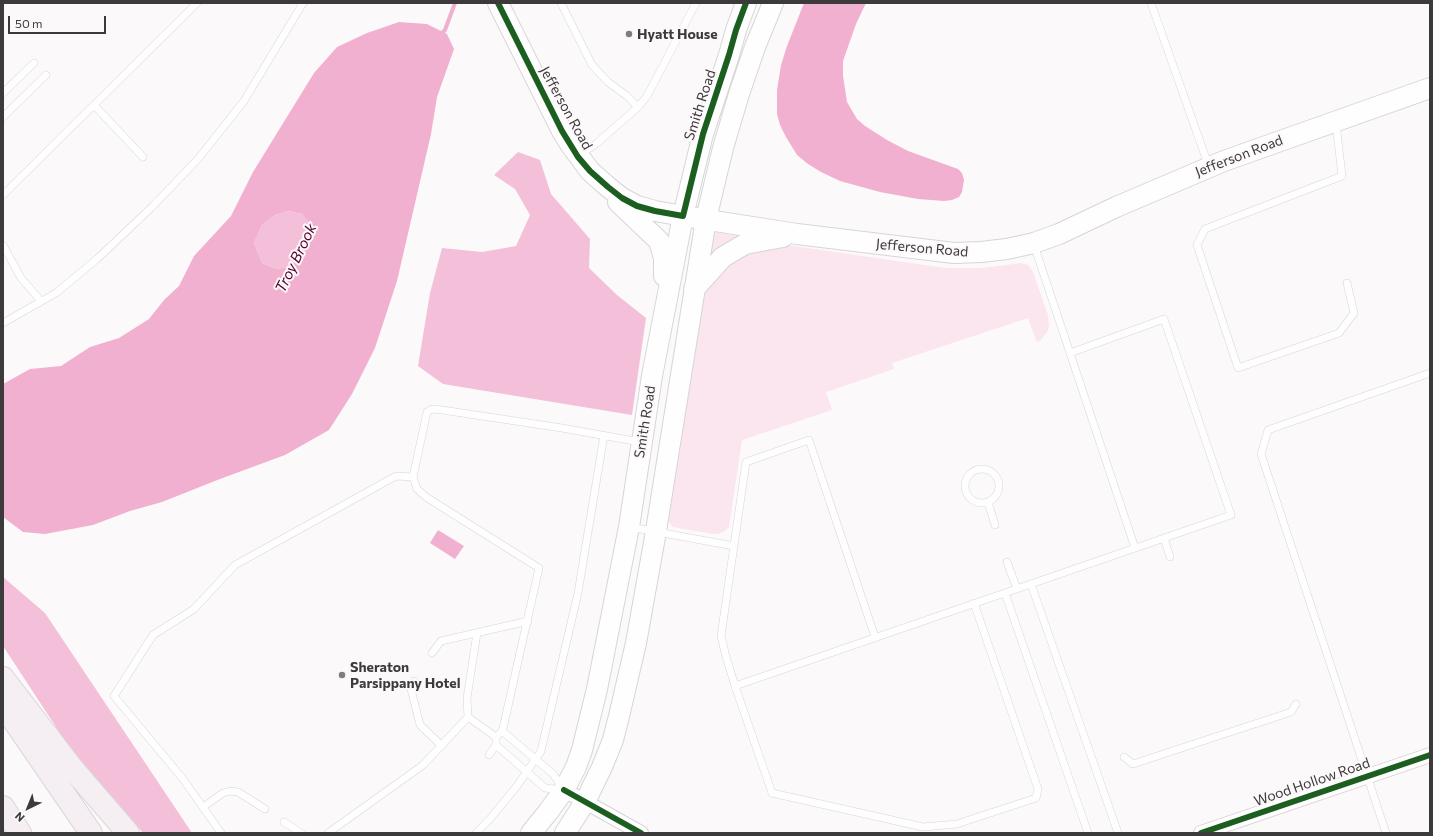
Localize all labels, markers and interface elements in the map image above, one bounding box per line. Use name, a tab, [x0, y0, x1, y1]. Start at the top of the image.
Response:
scale bar	[10, 8, 108, 34]
text: 50 m	[15, 16, 43, 30]
place label: Hyatt House	[637, 26, 718, 42]
marker: Hyatt House	[624, 29, 634, 39]
street label: Jefferson Road	[536, 63, 596, 153]
street label: Smith Road	[681, 68, 719, 142]
street label: Jefferson Road	[1193, 132, 1285, 180]
water label: Troy Brook	[272, 221, 320, 295]
street label: Jefferson Road	[875, 236, 969, 260]
street label: Smith Road	[631, 385, 659, 459]
place label: Sheraton Parsippany Hotel	[350, 659, 461, 692]
marker: Sheraton Parsippany Hotel	[337, 670, 347, 680]
street label: Wood Hollow Road	[1252, 754, 1372, 810]
north arrow	[8, 788, 48, 828]
text: N	[12, 810, 27, 825]

